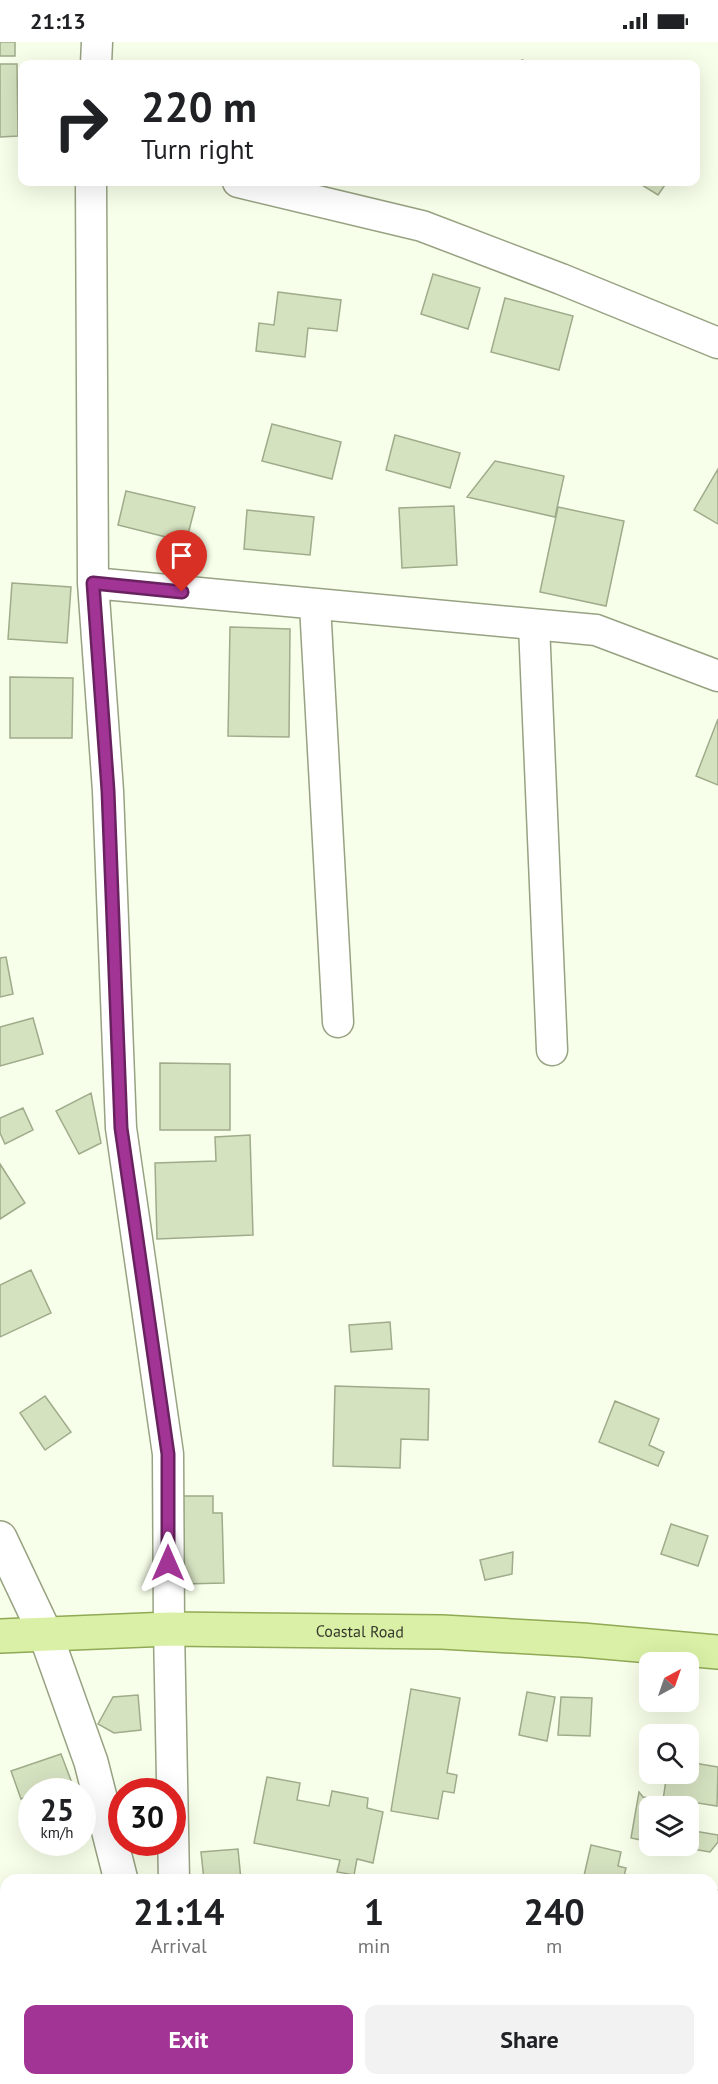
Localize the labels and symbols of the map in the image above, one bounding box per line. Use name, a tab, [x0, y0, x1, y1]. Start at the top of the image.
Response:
pin	[156, 530, 207, 592]
position arrow	[136, 1531, 200, 1595]
street label: Coastal Road	[316, 1621, 404, 1642]
north arrow	[639, 1652, 699, 1712]
speed limit sign: 30	[108, 1778, 186, 1856]

